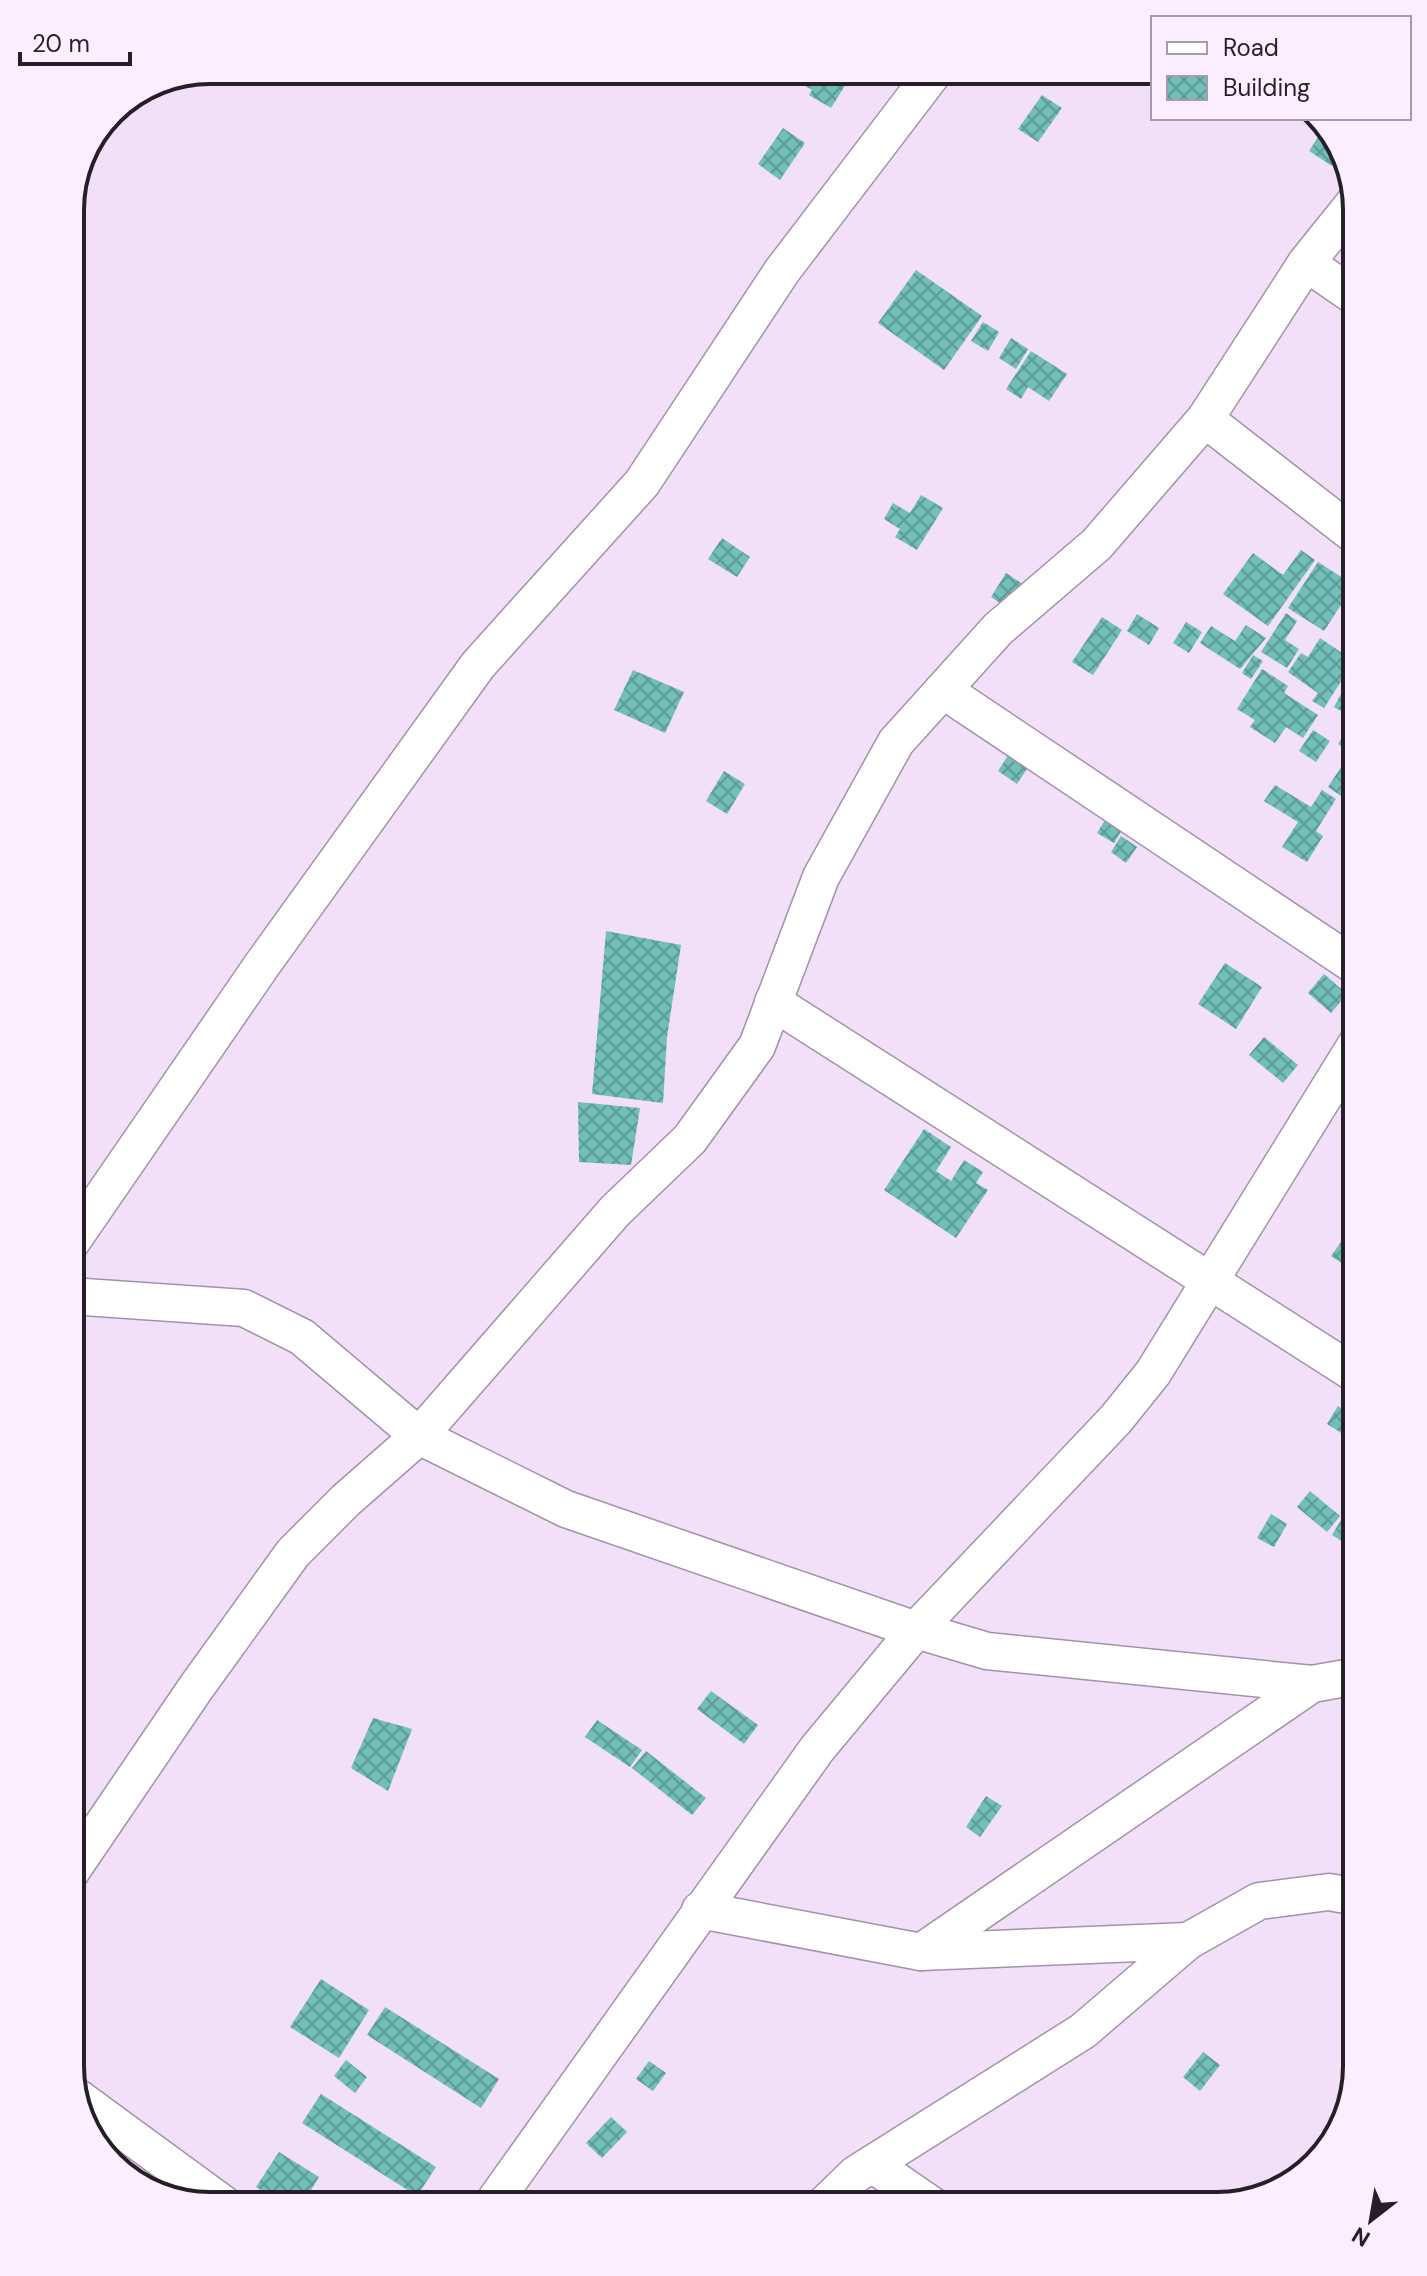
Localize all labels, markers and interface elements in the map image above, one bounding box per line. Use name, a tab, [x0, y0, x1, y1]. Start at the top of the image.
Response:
scale bar	[20, 16, 130, 66]
legend	[1151, 16, 1411, 120]
text: 20 m	[32, 28, 90, 59]
text: Road	[1223, 32, 1279, 63]
text: Building	[1223, 72, 1310, 103]
north arrow	[1331, 2180, 1411, 2260]
text: N	[1347, 2220, 1375, 2253]

